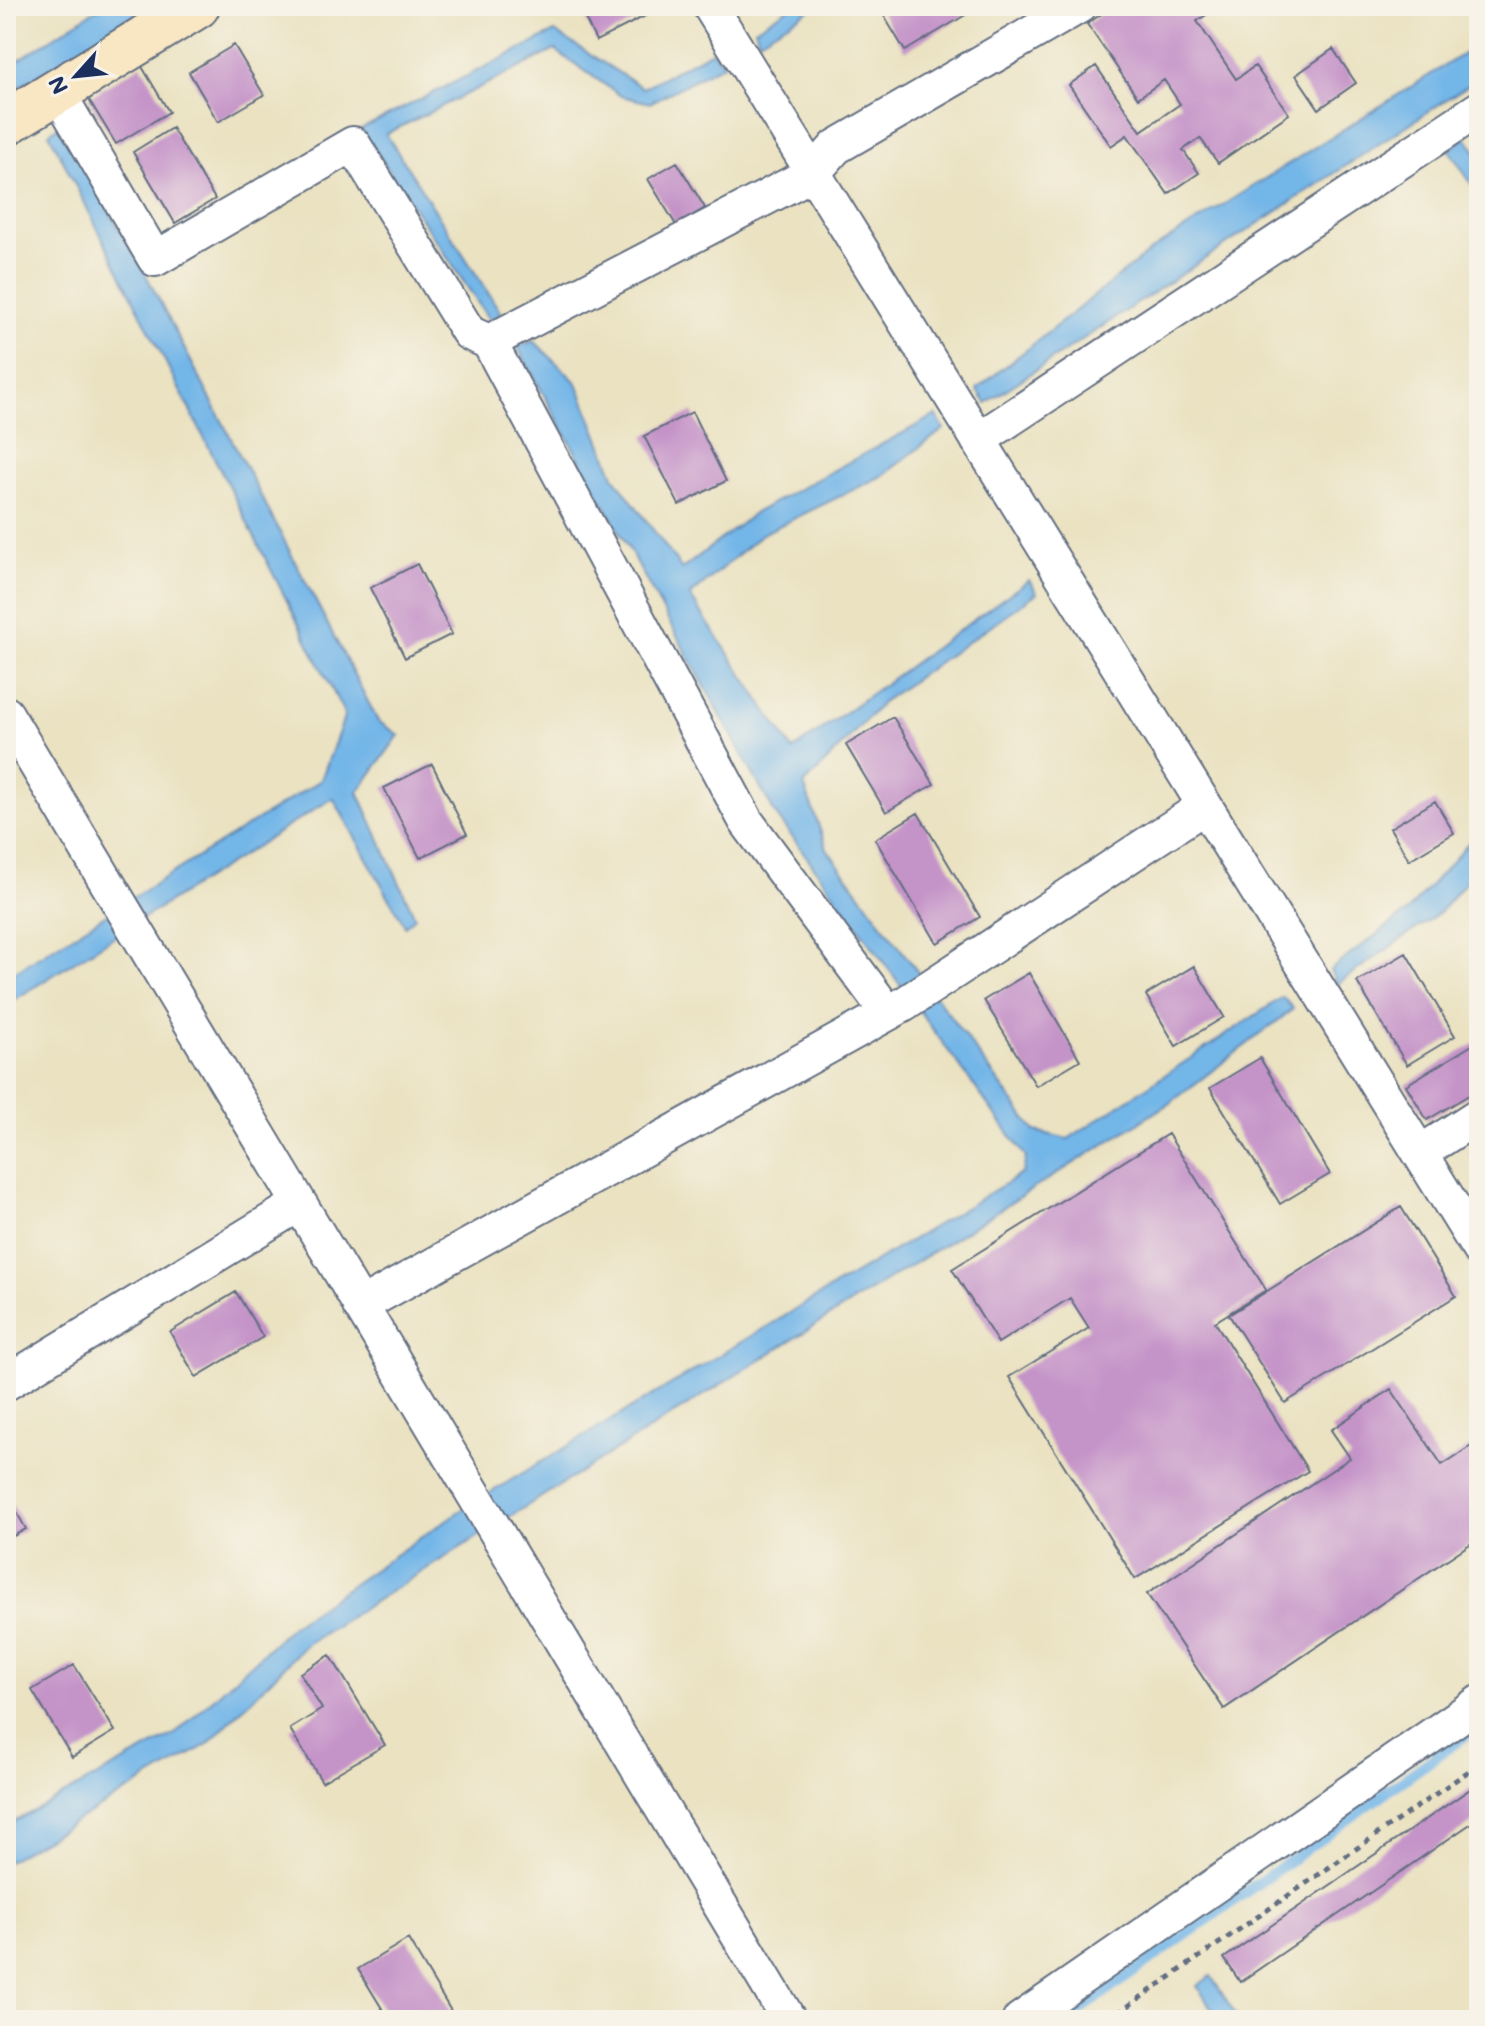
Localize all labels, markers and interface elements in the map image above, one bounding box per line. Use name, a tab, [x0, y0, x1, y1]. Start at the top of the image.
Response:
north arrow	[36, 36, 116, 116]
text: N	[41, 71, 74, 99]

